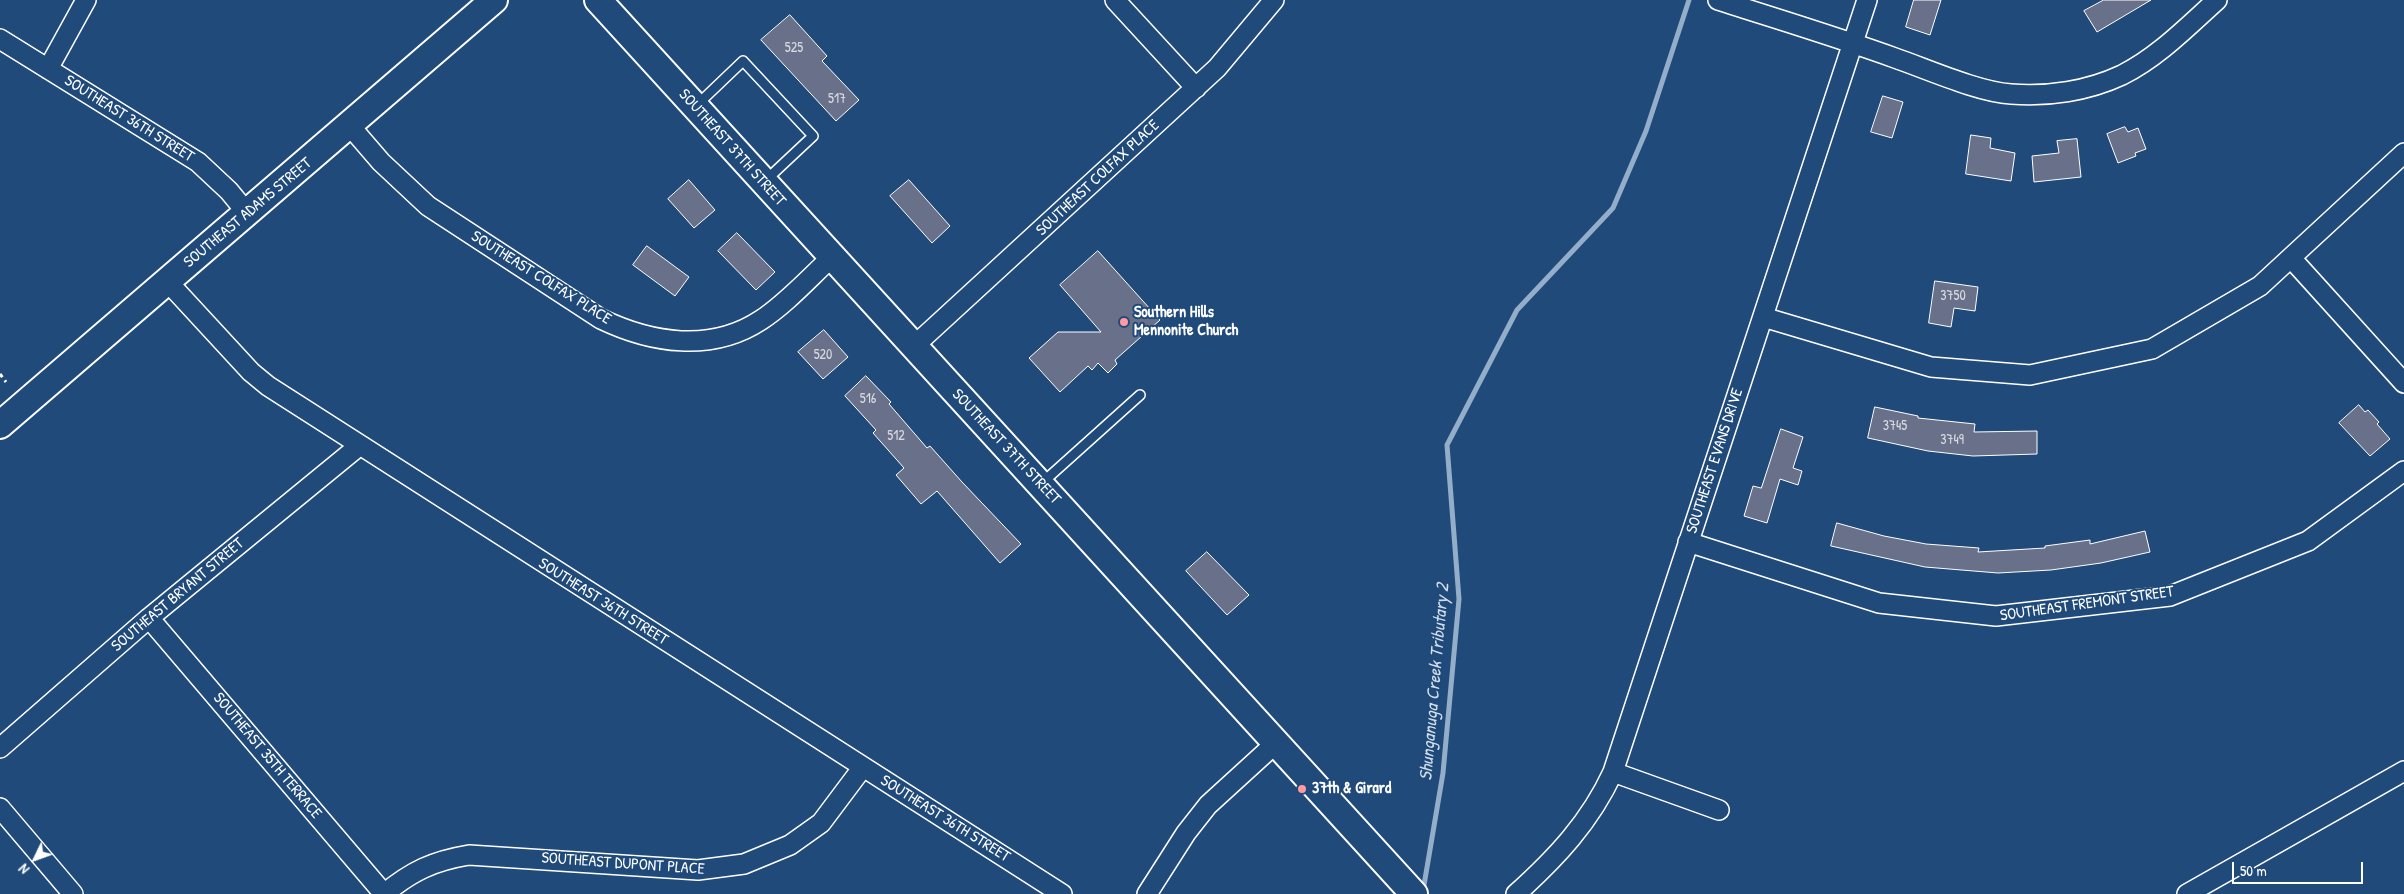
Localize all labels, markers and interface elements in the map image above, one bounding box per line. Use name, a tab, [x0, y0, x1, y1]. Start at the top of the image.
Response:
house number: 525	[785, 40, 803, 56]
street label: SOUTHEAST 36TH STREET	[61, 71, 197, 167]
street label: SOUTHEAST 37TH STREET	[674, 86, 790, 210]
house number: 517	[828, 91, 846, 107]
street label: SOUTHEAST COLFAX PLACE	[1032, 116, 1164, 240]
street label: SOUTHEAST ADAMS STREET	[180, 154, 316, 272]
street label: SOUTHEAST COLFAX PLACE	[467, 227, 615, 329]
house number: 3750	[1940, 288, 1966, 304]
place label: Southern Hills Mennonite Church	[1134, 303, 1238, 341]
marker: Southern Hills Mennonite Church	[1118, 316, 1130, 328]
house number: 520	[814, 347, 832, 363]
street label: SOUTHEAST 37TH STREET	[948, 385, 1064, 509]
street label: SOUTHEAST EVANS DRIVE	[1682, 386, 1748, 536]
house number: 516	[860, 391, 876, 407]
house number: 3745	[1883, 418, 1907, 434]
house number: 512	[887, 428, 905, 444]
house number: 3749	[1940, 432, 1964, 448]
street label: SOUTHEAST BRYANT STREET	[108, 534, 248, 656]
street label: SOUTHEAST 36TH STREET	[535, 554, 671, 650]
street label: SOUTHEAST FREMONT STREET	[1999, 582, 2175, 626]
water label: Shunganuga Creek Tributary 2	[1416, 583, 1454, 781]
street label: SOUTHEAST 35TH TERRACE	[209, 689, 325, 823]
street label: SOUTHEAST 36TH STREET	[877, 771, 1013, 867]
place label: 37th & Girard	[1312, 779, 1391, 799]
marker: 37th & Girard	[1296, 783, 1308, 795]
north arrow	[10, 834, 60, 884]
street label: SOUTHEAST DUPONT PLACE	[541, 849, 705, 879]
scale bar	[2234, 852, 2365, 884]
text: N	[14, 860, 33, 879]
text: 50 m	[2240, 860, 2267, 881]

